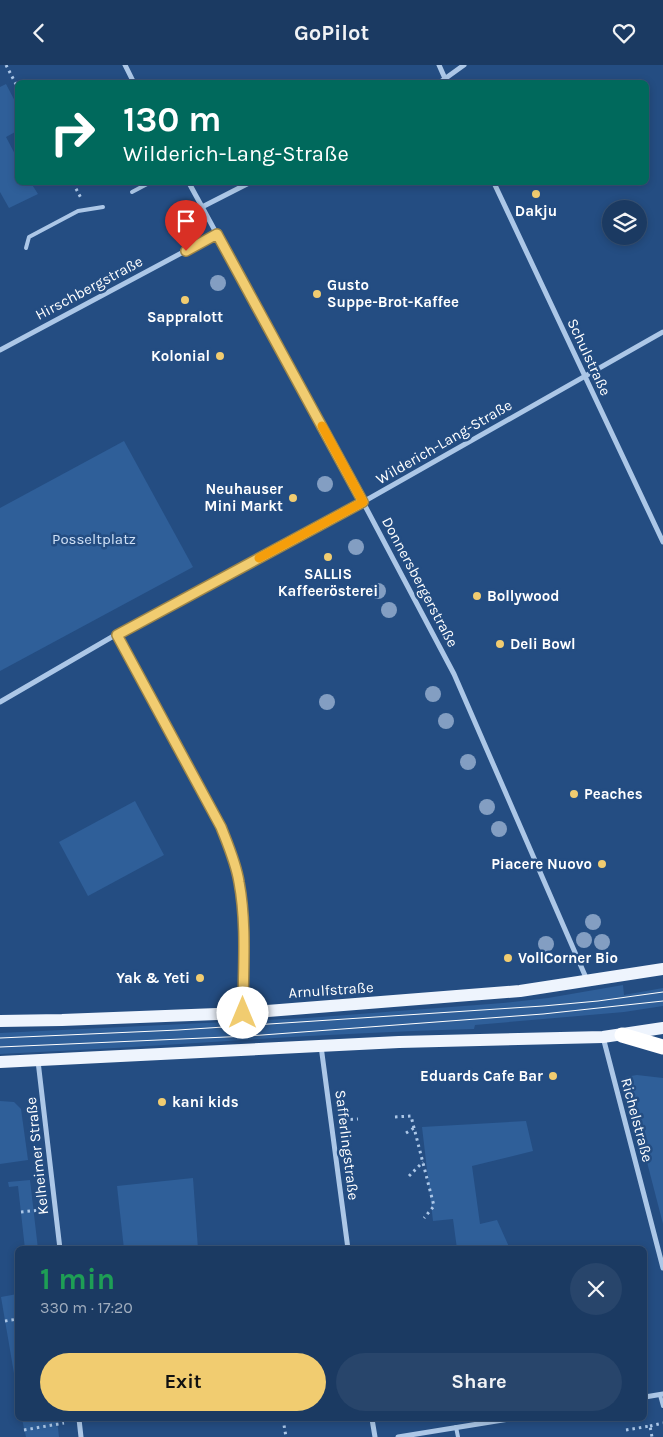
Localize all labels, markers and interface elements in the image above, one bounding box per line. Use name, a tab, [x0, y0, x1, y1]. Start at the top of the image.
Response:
icon: back	[25, 19, 53, 47]
icon: heart	[610, 19, 638, 47]
text: GoPilot	[294, 20, 369, 46]
text: 130 m	[123, 99, 221, 140]
icon: right	[40, 100, 105, 165]
text: Wilderich-Lang-Straße	[123, 141, 349, 167]
marker: Dakju	[530, 188, 542, 200]
pin	[165, 200, 207, 251]
map controls	[602, 200, 647, 245]
button: layers	[602, 200, 647, 245]
place label: Dakju	[515, 202, 557, 220]
icon: arrive	[172, 207, 200, 235]
street label: Hirschbergstraße	[32, 252, 146, 324]
place label: Gusto Suppe-Brot-Kaffee	[327, 276, 459, 311]
marker: Gusto Suppe-Brot-Kaffee	[311, 288, 323, 300]
marker: Sappralott	[179, 294, 191, 306]
place label: Sappralott	[147, 308, 223, 326]
street label: Schulstraße	[563, 315, 615, 399]
place label: Kolonial	[151, 347, 210, 365]
marker: Kolonial	[214, 350, 226, 362]
street label: Wilderich-Lang-Straße	[373, 396, 515, 488]
place label: Neuhauser Mini Markt	[204, 480, 283, 515]
marker: Neuhauser Mini Markt	[287, 492, 299, 504]
street label: Donnersbergerstraße	[378, 514, 462, 650]
park label: Posseltplatz	[52, 530, 136, 548]
marker: SALLIS Kaffeerösterei	[322, 551, 334, 563]
place label: SALLIS Kaffeerösterei	[278, 565, 378, 600]
place label: Bollywood	[487, 587, 559, 605]
marker: Bollywood	[471, 590, 483, 602]
place label: Deli Bowl	[510, 635, 576, 653]
marker: Deli Bowl	[494, 638, 506, 650]
place label: Peaches	[584, 785, 643, 803]
marker: Peaches	[568, 788, 580, 800]
place label: Piacere Nuovo	[491, 855, 592, 873]
marker: Piacere Nuovo	[596, 858, 608, 870]
place label: VollCorner Bio	[518, 949, 618, 967]
marker: VollCorner Bio	[502, 952, 514, 964]
place label: Yak & Yeti	[116, 969, 190, 987]
marker: Yak & Yeti	[194, 972, 206, 984]
street label: Arnulfstraße	[288, 978, 374, 1002]
position arrow	[216, 986, 268, 1038]
place label: Eduards Cafe Bar	[420, 1067, 543, 1085]
marker: Eduards Cafe Bar	[547, 1070, 559, 1082]
street label: Richelstraße	[617, 1076, 657, 1164]
street label: Safferlingstraße	[331, 1089, 363, 1201]
place label: kani kids	[172, 1093, 239, 1111]
street label: Kelheimer Straße	[22, 1096, 52, 1216]
marker: kani kids	[156, 1096, 168, 1108]
text: 1 min	[40, 1261, 115, 1297]
button: close	[570, 1263, 622, 1315]
text: 330 m · 17:20	[40, 1298, 133, 1317]
button: Exit	[40, 1353, 326, 1411]
button: Share	[336, 1353, 622, 1411]

